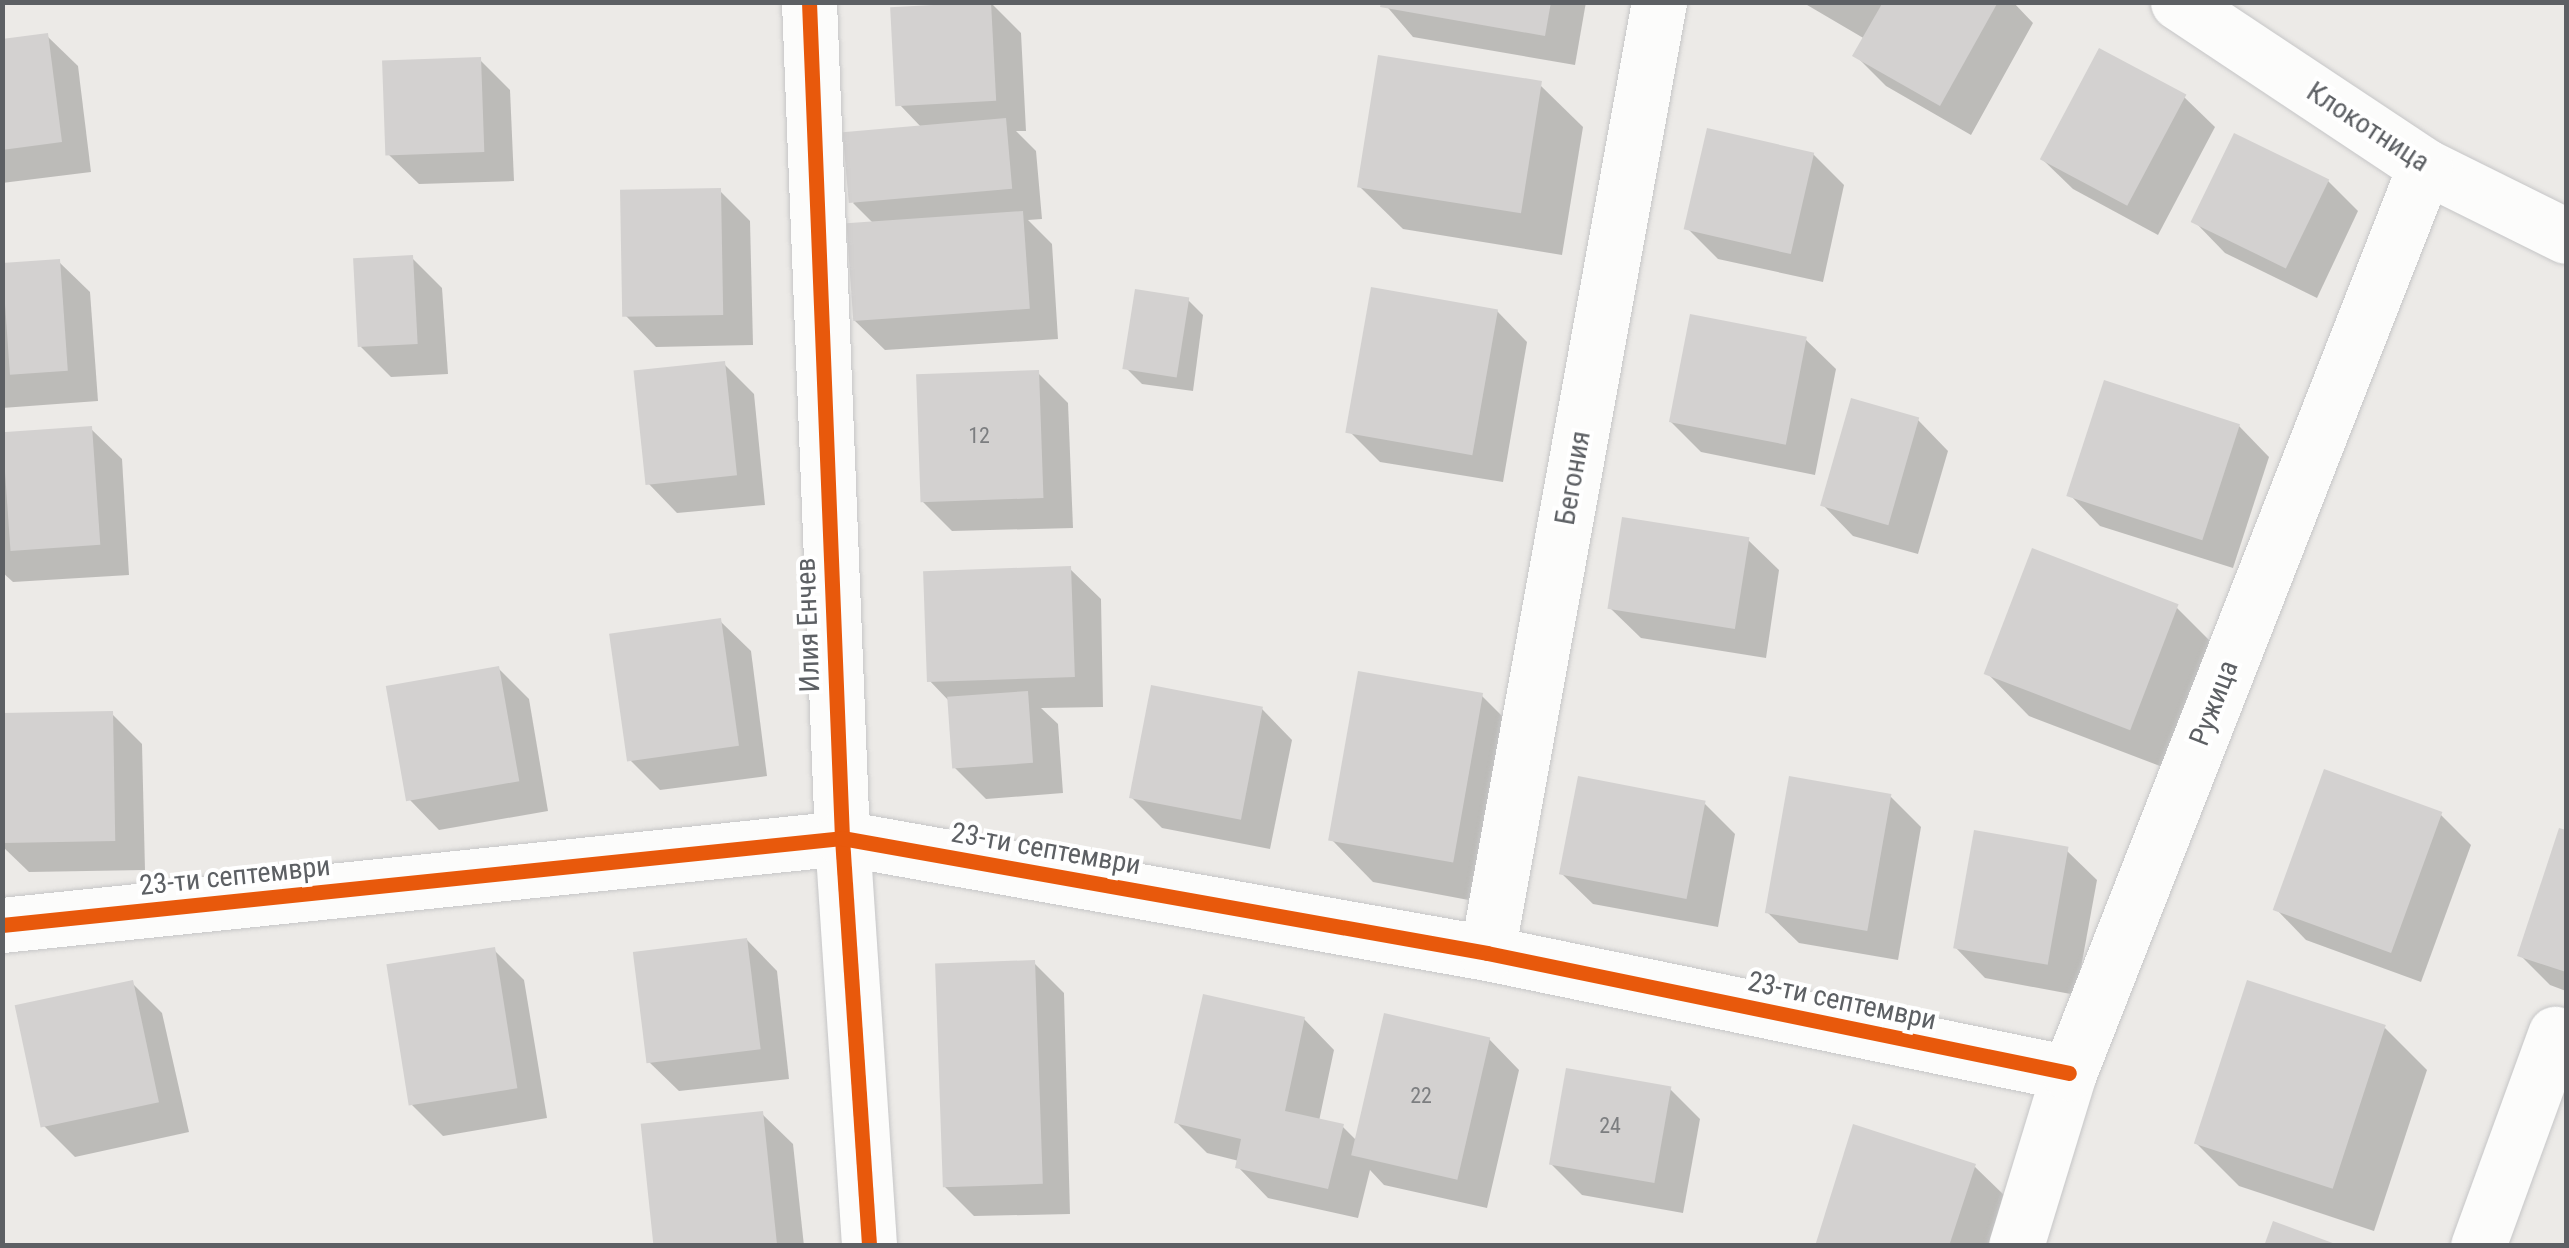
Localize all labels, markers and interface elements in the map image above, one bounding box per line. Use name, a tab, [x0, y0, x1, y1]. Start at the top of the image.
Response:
street label: Клокотница	[2300, 75, 2436, 179]
house number: 12	[968, 423, 990, 449]
street label: Бегония	[1548, 428, 1598, 528]
street label: Илия Енчев	[789, 557, 827, 693]
street label: Ружица	[2182, 656, 2246, 750]
street label: 23-ти септември	[949, 816, 1143, 882]
street label: 23-ти септември	[138, 849, 332, 903]
street label: 23-ти септември	[1745, 965, 1939, 1037]
house number: 22	[1410, 1083, 1432, 1109]
house number: 24	[1599, 1113, 1621, 1139]

